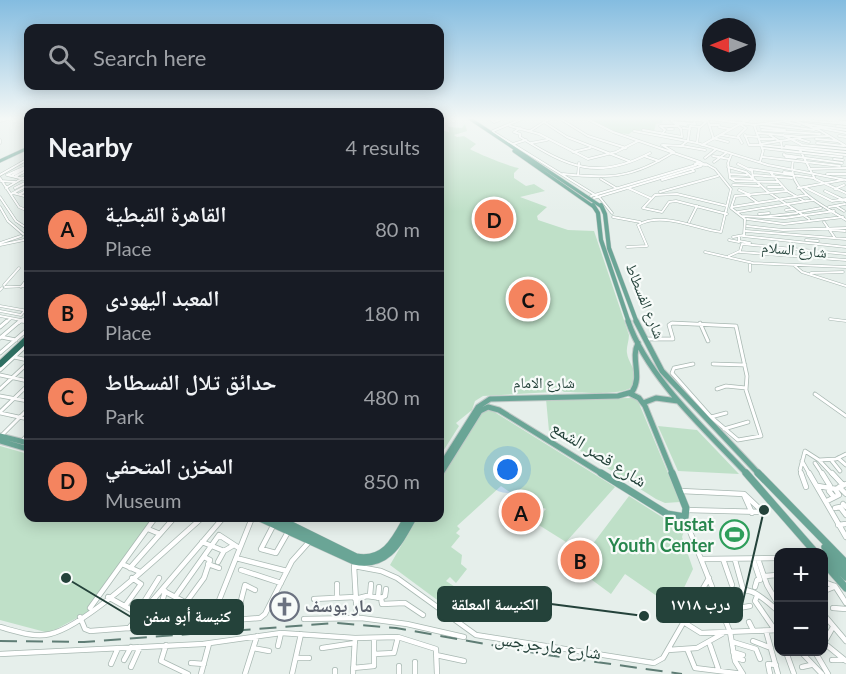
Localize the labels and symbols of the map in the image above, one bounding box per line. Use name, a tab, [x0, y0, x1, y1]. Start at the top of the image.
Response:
north arrow	[702, 18, 756, 72]
pin: D	[474, 196, 514, 242]
street label: شارع السلام	[760, 237, 828, 263]
street label: شارع الفسطاط	[621, 260, 669, 342]
pin: C	[508, 276, 548, 322]
street label: شارع الامام	[513, 373, 575, 393]
street label: شارع قصر الشمع	[547, 415, 651, 493]
your location	[493, 455, 522, 484]
pin: A	[502, 490, 540, 534]
place label: Fustat Youth Center	[607, 513, 714, 556]
sports icon: Fustat Youth Center	[719, 519, 751, 551]
pin: B	[560, 538, 600, 582]
callout: الكنيسة المعلقة	[438, 587, 551, 621]
callout: درب ١٧١٨	[657, 588, 742, 622]
church icon: مار يوسف	[268, 590, 300, 622]
place label: مار يوسف	[305, 594, 372, 616]
text: الكنيسة المعلقة	[451, 594, 539, 613]
text: درب ١٧١٨	[669, 594, 731, 614]
callout: كنيسة أبو سفن	[131, 600, 243, 634]
text: كنيسة أبو سفن	[143, 606, 231, 626]
street label: شارع مارجرجس	[493, 627, 603, 664]

